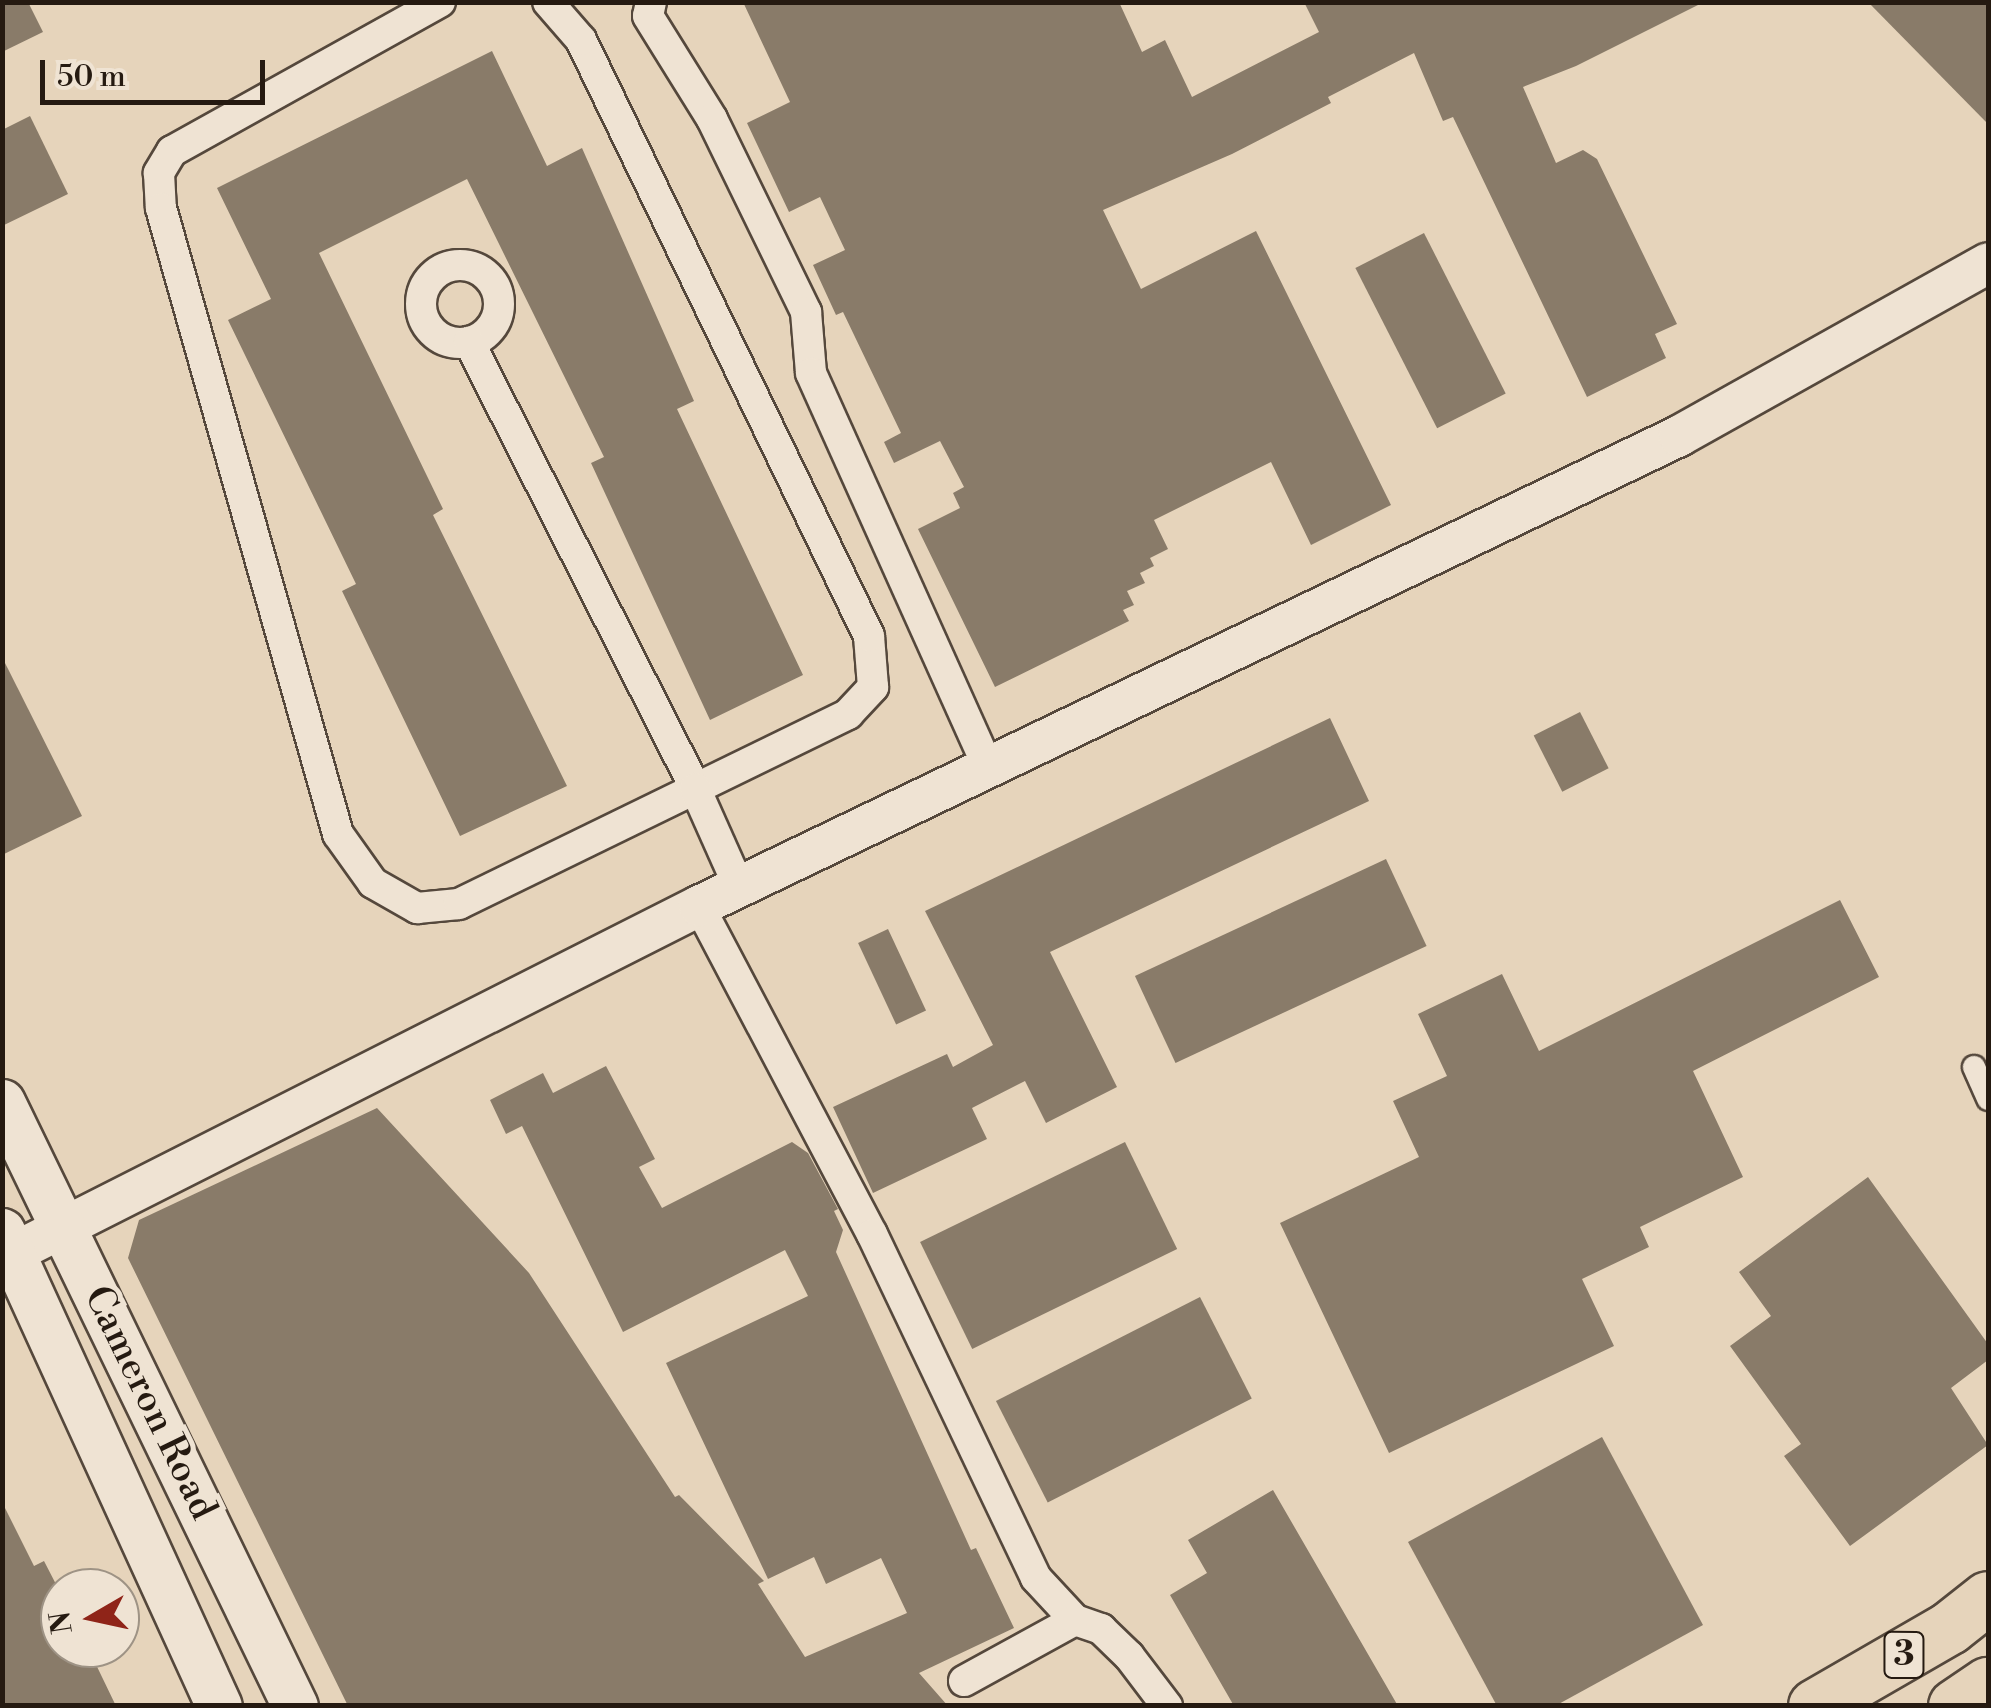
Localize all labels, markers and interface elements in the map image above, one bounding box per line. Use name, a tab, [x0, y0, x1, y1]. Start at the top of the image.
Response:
scale bar	[45, 40, 270, 102]
text: 50 m	[57, 58, 126, 96]
street label: Cameron Road	[74, 1279, 226, 1527]
north arrow	[40, 1568, 140, 1668]
text: N	[43, 1609, 81, 1636]
road number: 3	[1882, 1625, 1926, 1685]

